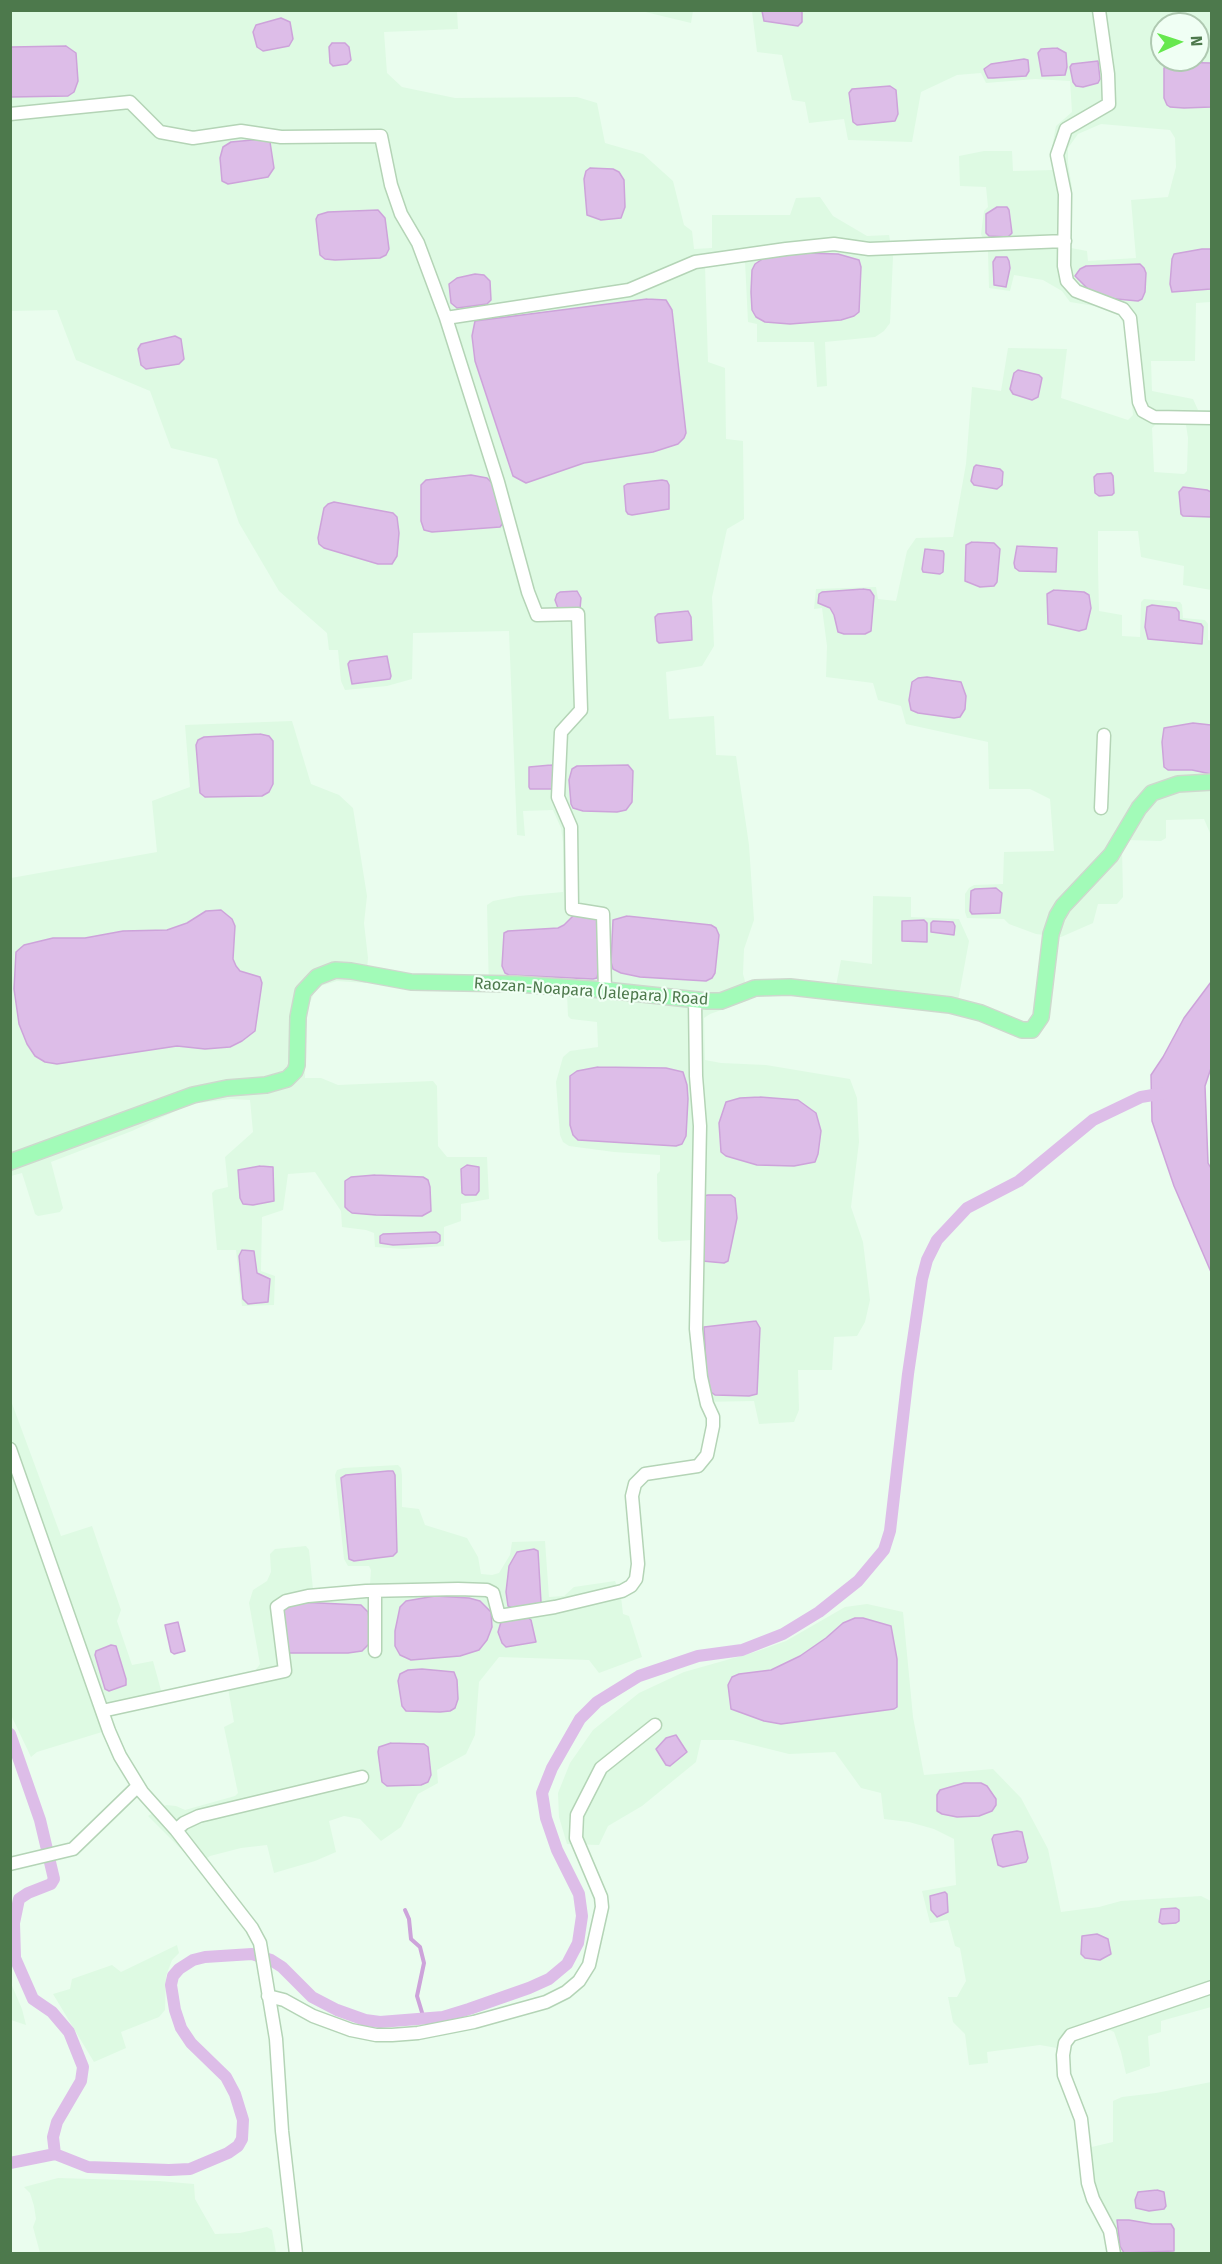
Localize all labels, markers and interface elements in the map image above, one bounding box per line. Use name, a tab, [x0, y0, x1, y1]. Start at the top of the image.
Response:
north arrow	[1150, 12, 1210, 72]
text: N	[1187, 35, 1206, 47]
street label: Raozan-Noapara (Jalepara) Road	[473, 974, 709, 1010]

